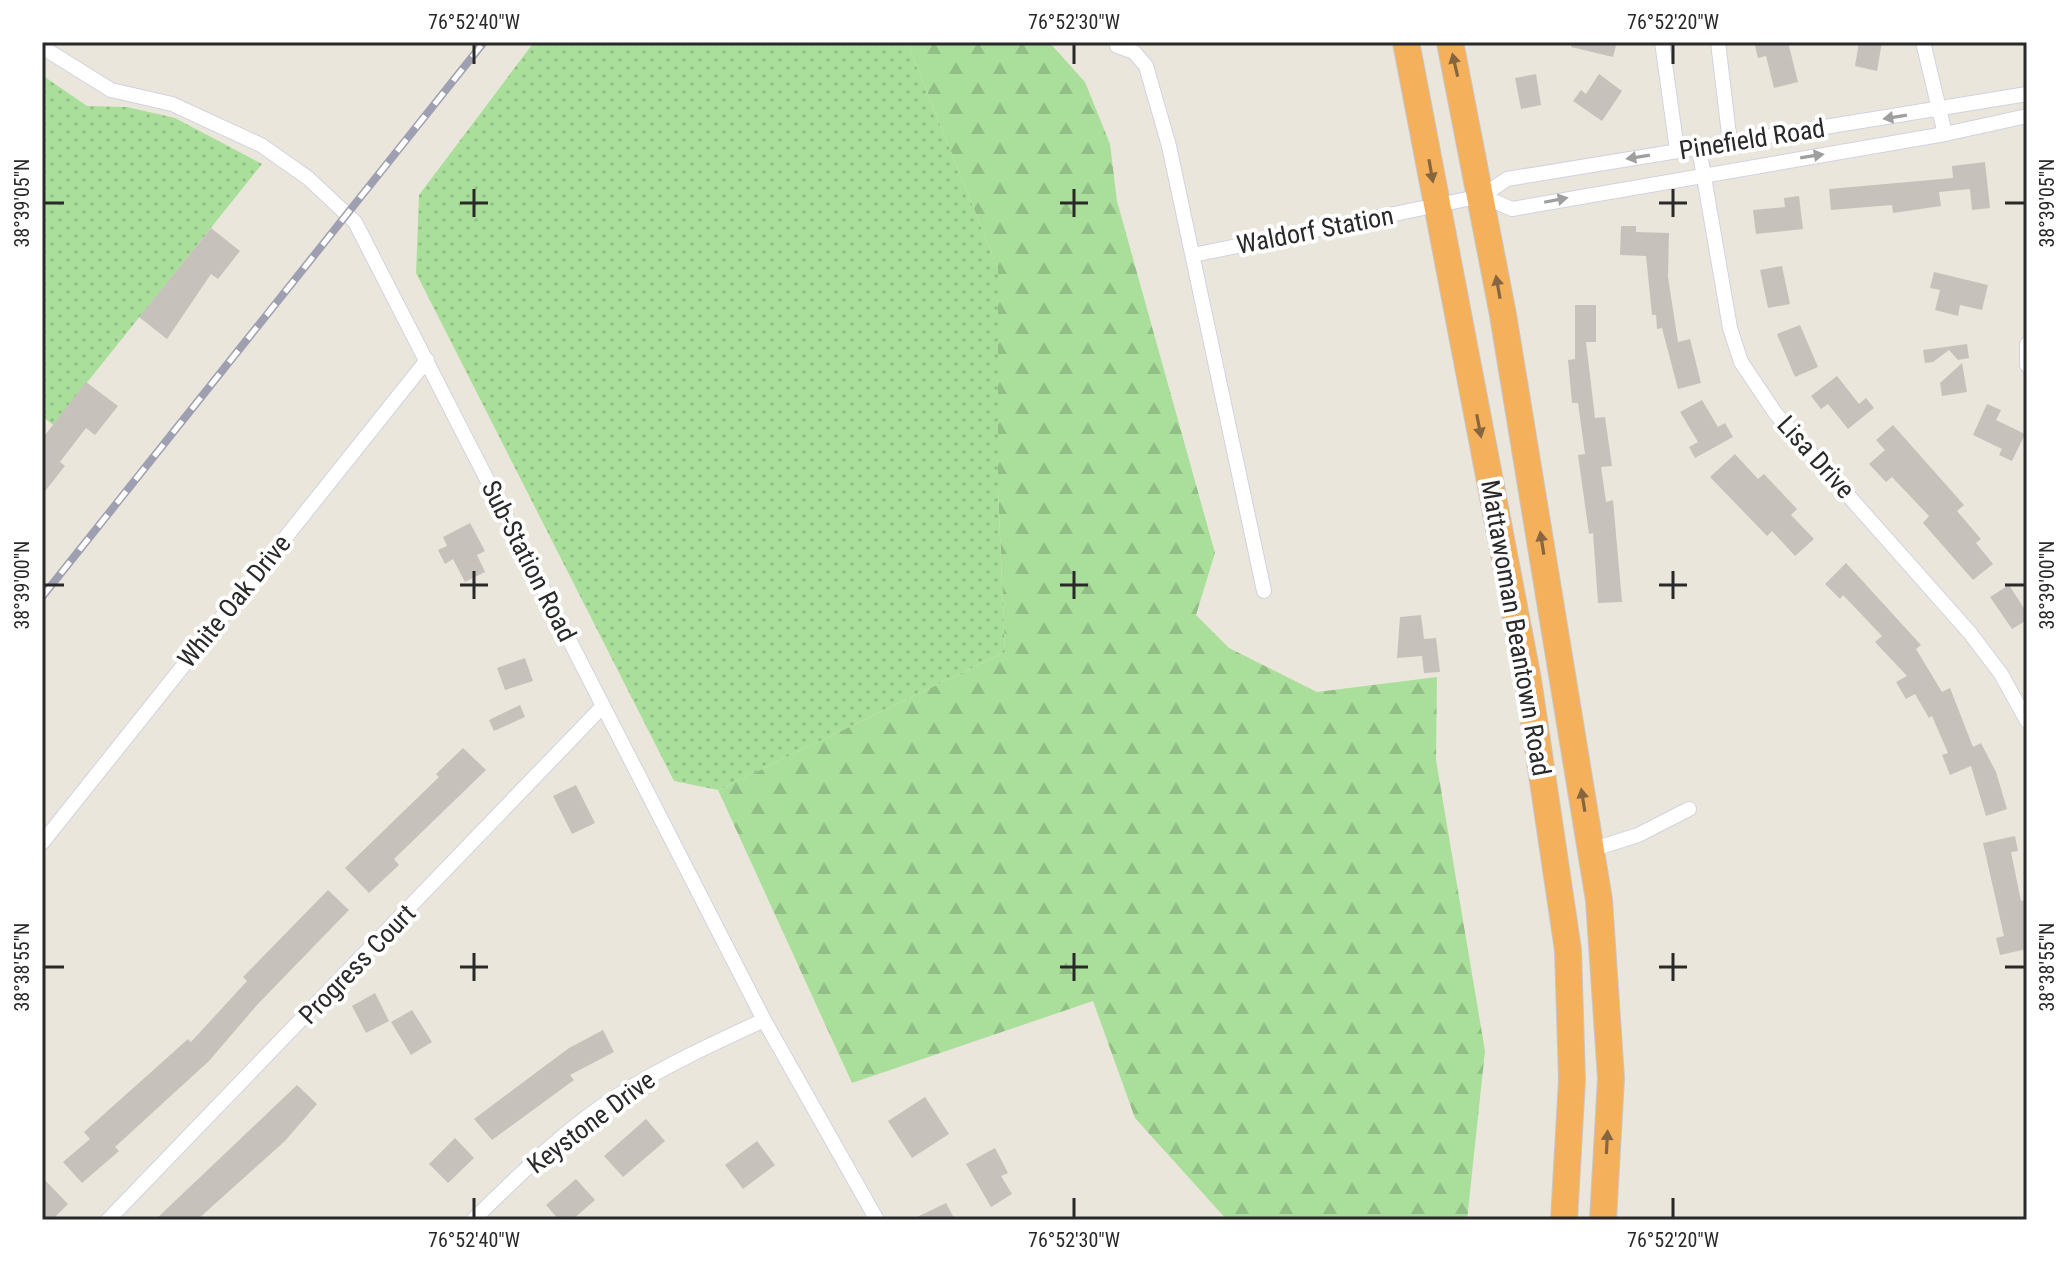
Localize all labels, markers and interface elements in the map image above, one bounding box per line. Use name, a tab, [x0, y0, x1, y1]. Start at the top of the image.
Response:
text: 76°52'40"W	[428, 10, 520, 34]
text: 76°52'30"W	[1028, 10, 1120, 34]
text: 76°52'20"W	[1627, 10, 1719, 34]
one-way arrow	[1448, 52, 1461, 77]
one-way arrow	[1882, 112, 1907, 124]
street label: Pinefield Road	[1677, 113, 1827, 165]
one-way arrow	[1800, 149, 1825, 161]
one-way arrow	[1625, 151, 1650, 163]
text: 38°39'05"N	[10, 158, 34, 248]
one-way arrow	[1426, 158, 1438, 183]
text: 38°39'05"N	[2035, 158, 2059, 248]
one-way arrow	[1544, 194, 1569, 206]
street label: Waldorf Station	[1234, 200, 1396, 260]
one-way arrow	[1492, 274, 1504, 299]
street label: Lisa Drive	[1771, 410, 1861, 504]
one-way arrow	[1473, 414, 1485, 439]
street label: Sub-Station Road	[476, 476, 582, 646]
street label: Mattawoman Beantown Road	[1475, 478, 1557, 778]
street label: White Oak Drive	[171, 529, 297, 673]
one-way arrow	[1535, 530, 1548, 555]
text: 38°39'00"N	[10, 540, 34, 630]
text: 38°39'00"N	[2035, 540, 2059, 630]
one-way arrow	[1576, 787, 1589, 812]
street label: Progress Court	[293, 898, 421, 1030]
text: 38°38'55"N	[10, 922, 34, 1012]
text: 38°38'55"N	[2035, 922, 2059, 1012]
street label: Keystone Drive	[521, 1064, 661, 1180]
one-way arrow	[1601, 1129, 1614, 1154]
text: 76°52'40"W	[428, 1228, 520, 1252]
text: 76°52'30"W	[1028, 1228, 1120, 1252]
text: 76°52'20"W	[1627, 1228, 1719, 1252]

